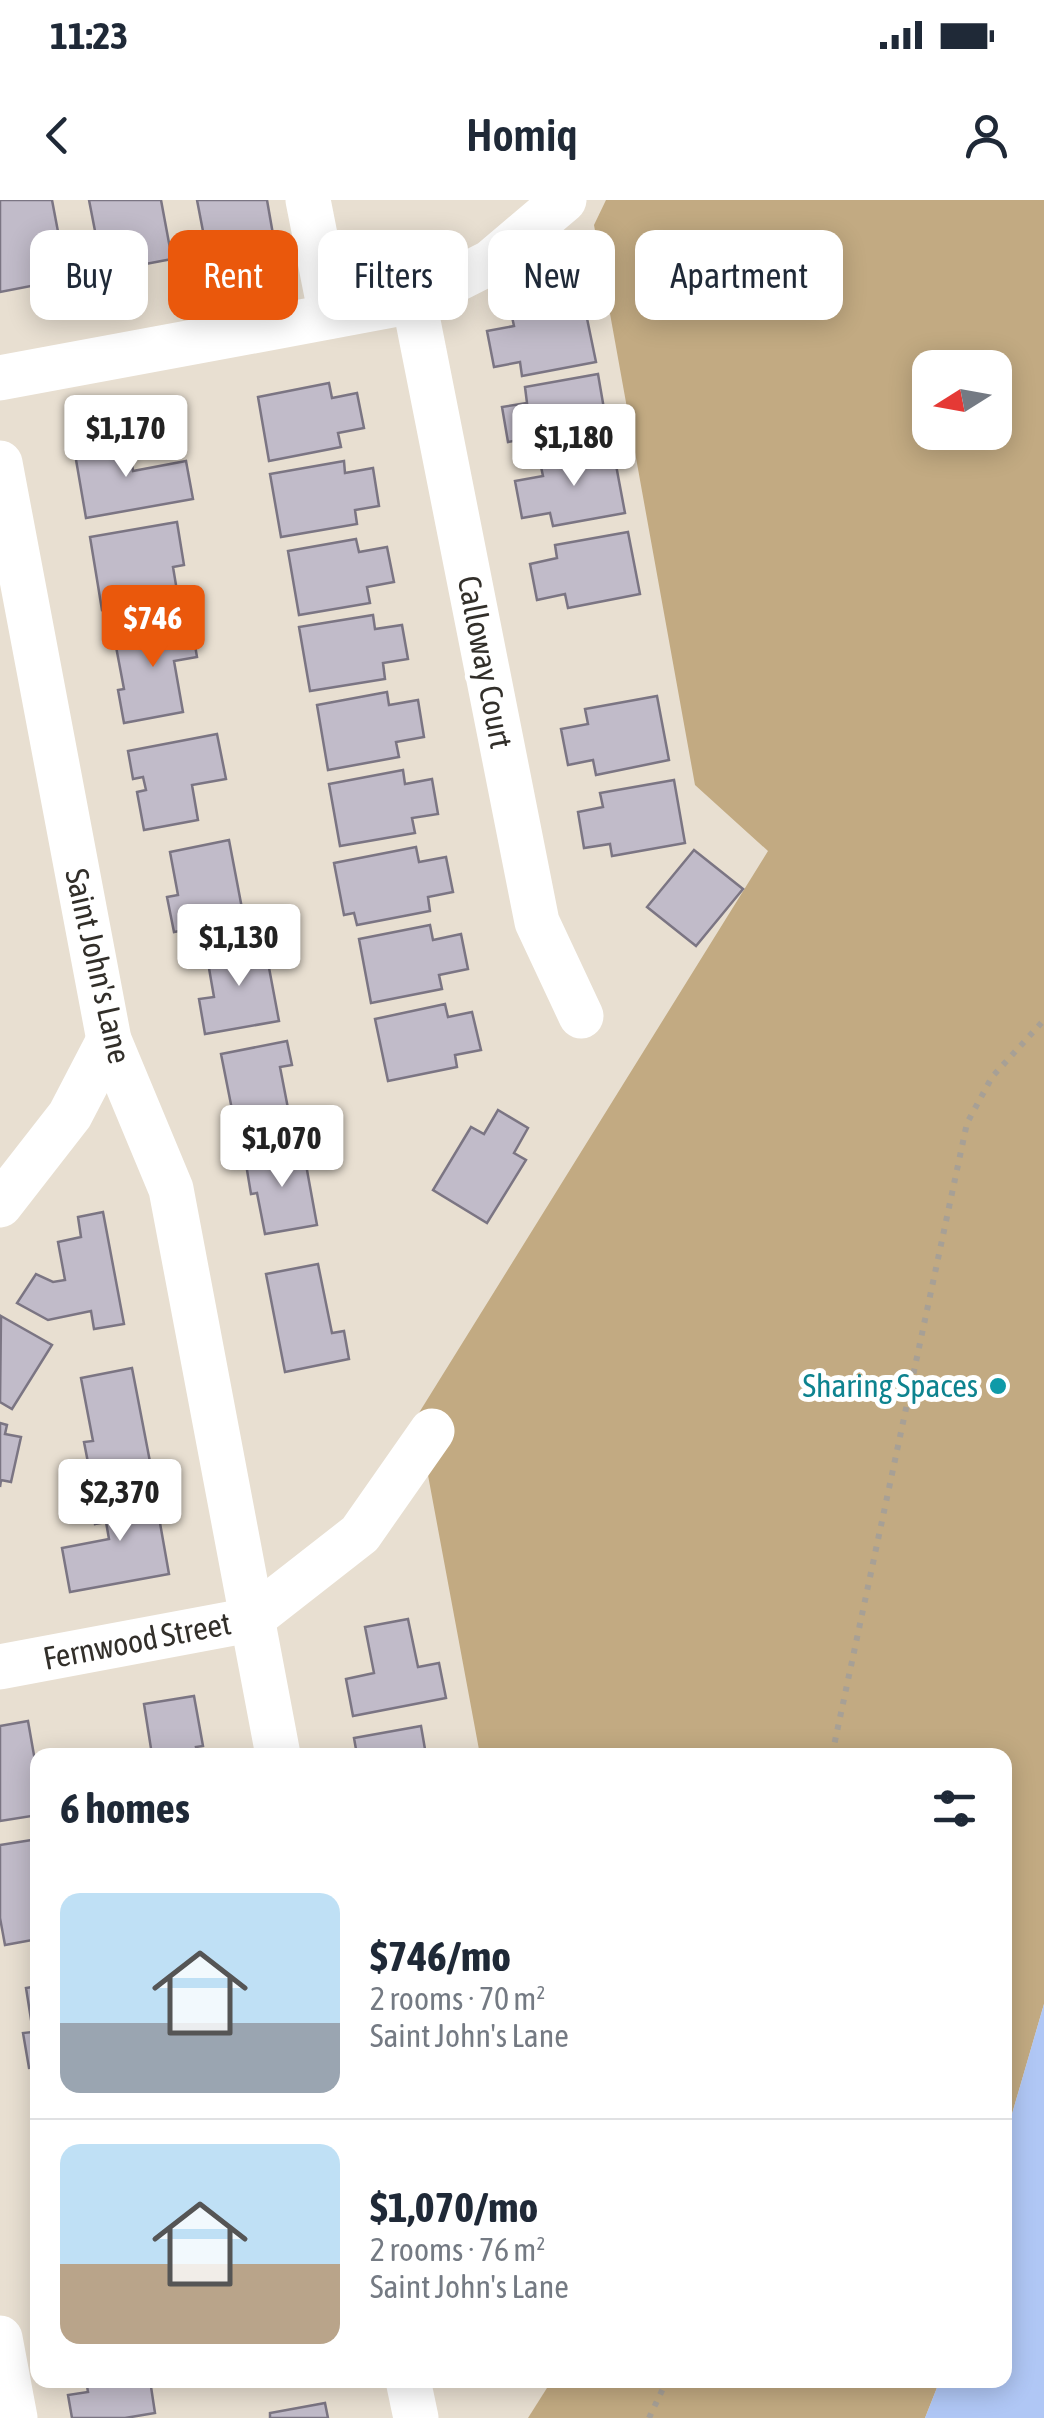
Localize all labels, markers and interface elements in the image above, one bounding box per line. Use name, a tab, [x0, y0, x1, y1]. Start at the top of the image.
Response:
text: 11:23	[50, 14, 128, 57]
icon: back	[30, 108, 85, 163]
icon: person	[959, 108, 1014, 163]
text: Homiq	[466, 109, 578, 161]
chip: Buy	[30, 230, 148, 320]
chip: Rent	[168, 230, 298, 320]
chip: Filters	[318, 230, 468, 320]
chip: New	[488, 230, 615, 320]
chip: Apartment	[635, 230, 843, 320]
north arrow	[912, 350, 1012, 450]
map controls	[912, 350, 1012, 450]
pin: $1,170	[45, 395, 207, 480]
pin: $1,180	[493, 404, 655, 489]
text: $1,170	[86, 409, 166, 446]
text: $1,180	[534, 418, 614, 455]
street label: Calloway Court	[451, 572, 520, 751]
pin: $746	[94, 585, 212, 670]
text: $746	[124, 599, 182, 636]
street label: Saint John's Lane	[58, 865, 139, 1067]
pin: $1,130	[158, 904, 320, 989]
text: $1,130	[199, 918, 279, 955]
pin: $1,070	[201, 1105, 363, 1190]
text: $1,070	[242, 1119, 322, 1156]
place label: Sharing Spaces	[803, 1367, 978, 1404]
marker: Sharing Spaces	[987, 1375, 1009, 1397]
pin: $2,370	[39, 1459, 201, 1544]
text: $2,370	[80, 1473, 160, 1510]
street label: Fernwood Street	[40, 1604, 234, 1677]
icon: filters	[927, 1781, 982, 1836]
text: 6 homes	[60, 1784, 190, 1832]
text: $746/mo	[370, 1932, 511, 1980]
icon: home	[140, 1933, 260, 2053]
text: 2 rooms · 70 m²	[370, 1980, 545, 2017]
text: Saint John's Lane	[370, 2017, 569, 2054]
text: $1,070/mo	[370, 2183, 538, 2231]
icon: home	[140, 2184, 260, 2304]
text: 2 rooms · 76 m²	[370, 2231, 545, 2268]
text: Saint John's Lane	[370, 2268, 569, 2305]

